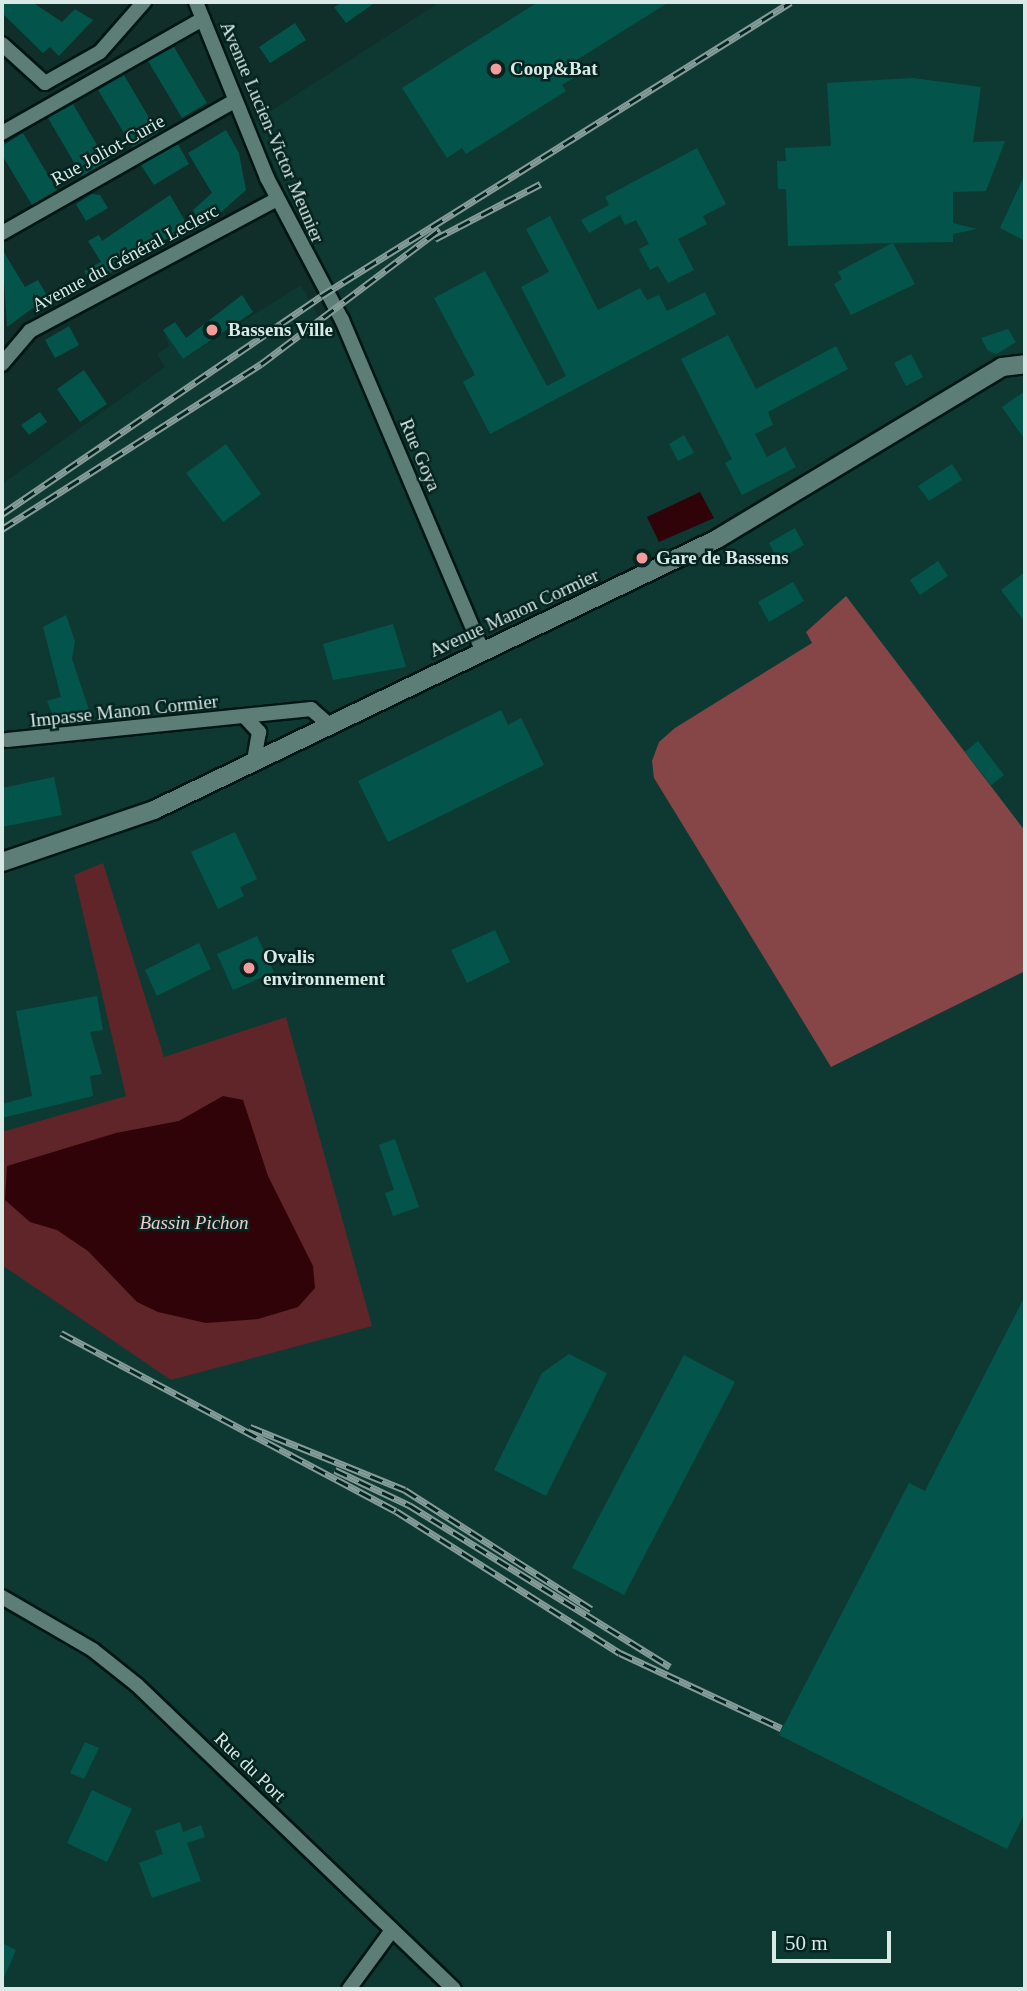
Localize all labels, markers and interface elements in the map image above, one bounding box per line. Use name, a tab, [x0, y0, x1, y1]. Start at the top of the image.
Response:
street label: Avenue Lucien-Victor Meunier	[215, 18, 329, 246]
place label: Coop&Bat	[510, 58, 598, 80]
marker: Coop&Bat	[488, 61, 504, 77]
street label: Rue Joliot-Curie	[47, 109, 169, 191]
street label: Avenue du Général Leclerc	[28, 199, 222, 317]
place label: Bassens Ville	[228, 319, 333, 341]
marker: Bassens Ville	[202, 320, 222, 340]
street label: Rue Goya	[395, 415, 445, 495]
place label: Gare de Bassens	[656, 547, 789, 569]
marker: Gare de Bassens	[634, 550, 650, 566]
street label: Avenue Manon Cormier	[426, 564, 602, 662]
street label: Impasse Manon Cormier	[29, 690, 219, 732]
place label: Ovalis environnement	[263, 946, 385, 990]
marker: Ovalis environnement	[241, 960, 257, 976]
park label: Bassin Pichon	[139, 1212, 249, 1234]
street label: Rue du Port	[209, 1727, 291, 1807]
scale bar	[775, 1918, 894, 1962]
text: 50 m	[785, 1931, 828, 1955]

